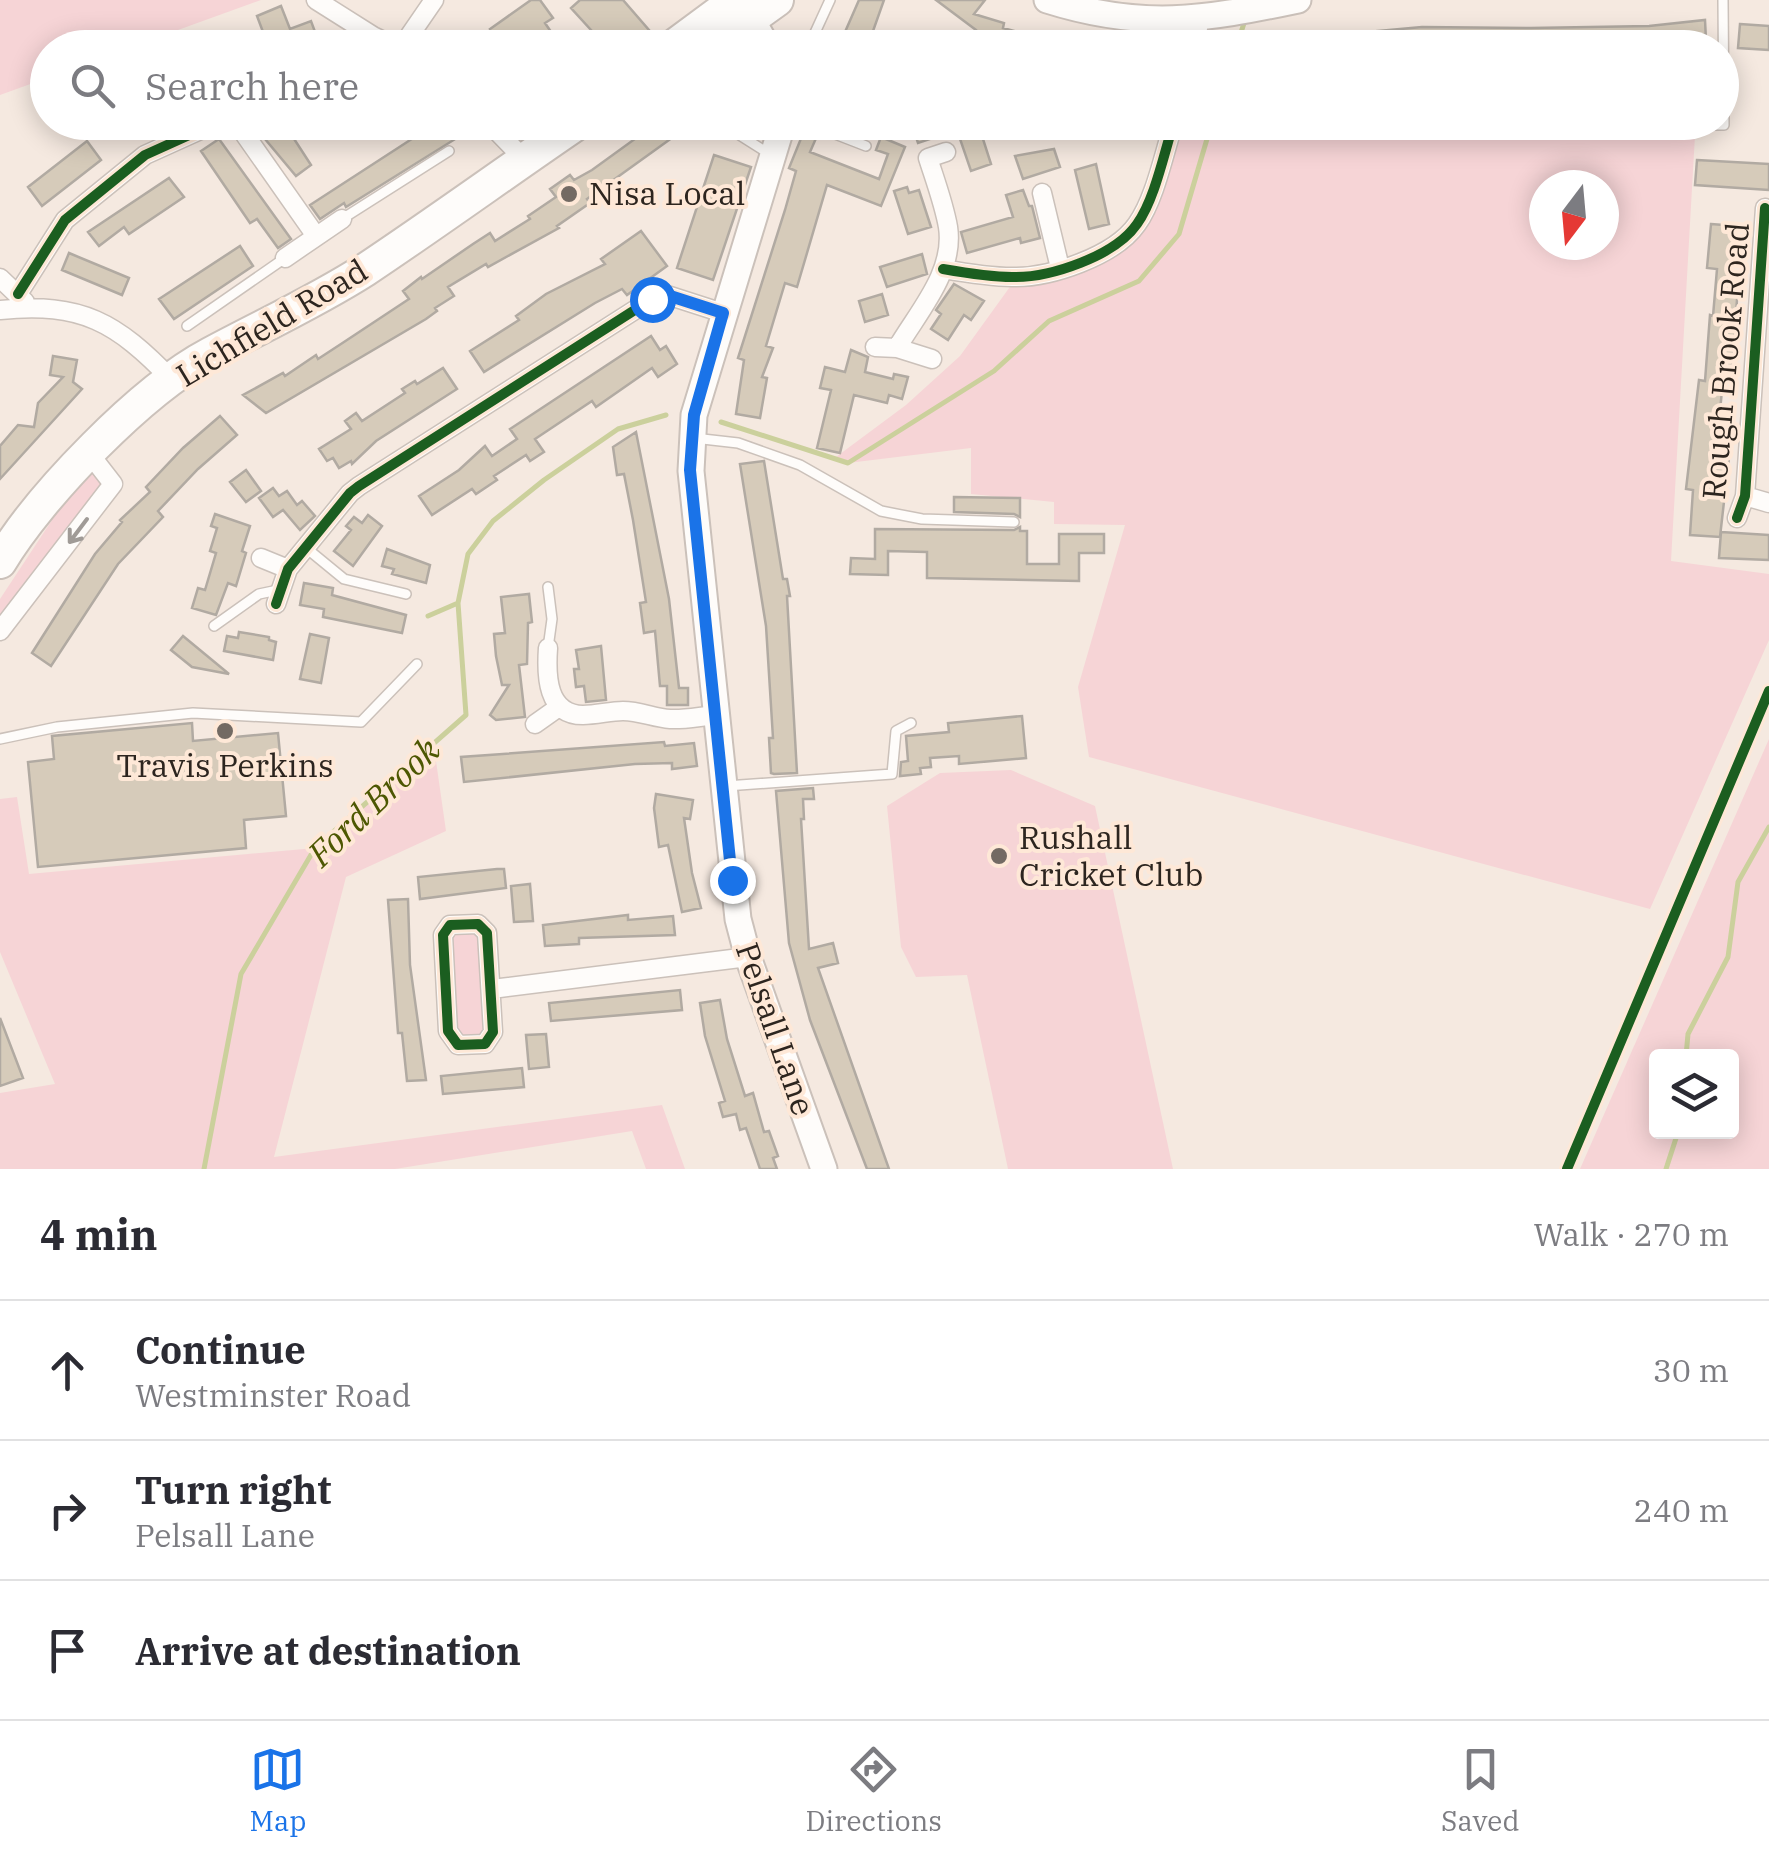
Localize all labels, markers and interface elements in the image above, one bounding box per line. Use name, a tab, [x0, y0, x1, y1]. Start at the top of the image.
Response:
search box	[30, 30, 1739, 140]
icon: search	[65, 58, 120, 113]
text: Search here	[145, 61, 359, 110]
north arrow	[1529, 170, 1619, 260]
place label: Nisa Local	[589, 172, 745, 214]
marker: Nisa Local	[558, 183, 580, 205]
street label: Rough Brook Road	[1692, 221, 1758, 501]
street label: Lichfield Road	[168, 249, 375, 396]
route start	[630, 277, 676, 323]
one-way arrow	[67, 517, 88, 544]
marker: Travis Perkins	[214, 720, 236, 742]
water label: Ford Brook	[297, 726, 450, 877]
place label: Travis Perkins	[116, 744, 334, 786]
place label: Rushall Cricket Club	[1019, 816, 1203, 895]
marker: Rushall Cricket Club	[988, 845, 1010, 867]
route end	[710, 858, 756, 904]
street label: Pelsall Lane	[727, 937, 825, 1121]
map controls	[1649, 1049, 1739, 1139]
button: layers	[1649, 1049, 1739, 1139]
text: 4 min	[40, 1207, 158, 1262]
text: Walk · 270 m	[1533, 1213, 1729, 1255]
text: Continue	[135, 1325, 306, 1374]
icon: ahead	[40, 1343, 95, 1398]
text: 30 m	[1653, 1349, 1729, 1391]
text: Westminster Road	[135, 1374, 411, 1416]
text: Turn right	[135, 1465, 331, 1514]
icon: right	[40, 1483, 95, 1538]
text: 240 m	[1633, 1489, 1729, 1531]
text: Pelsall Lane	[135, 1514, 315, 1556]
icon: arrive	[40, 1623, 95, 1678]
text: Arrive at destination	[135, 1626, 521, 1675]
tab: Map	[250, 1742, 306, 1839]
tab: Directions	[805, 1742, 942, 1839]
tab: Saved	[1441, 1742, 1519, 1839]

